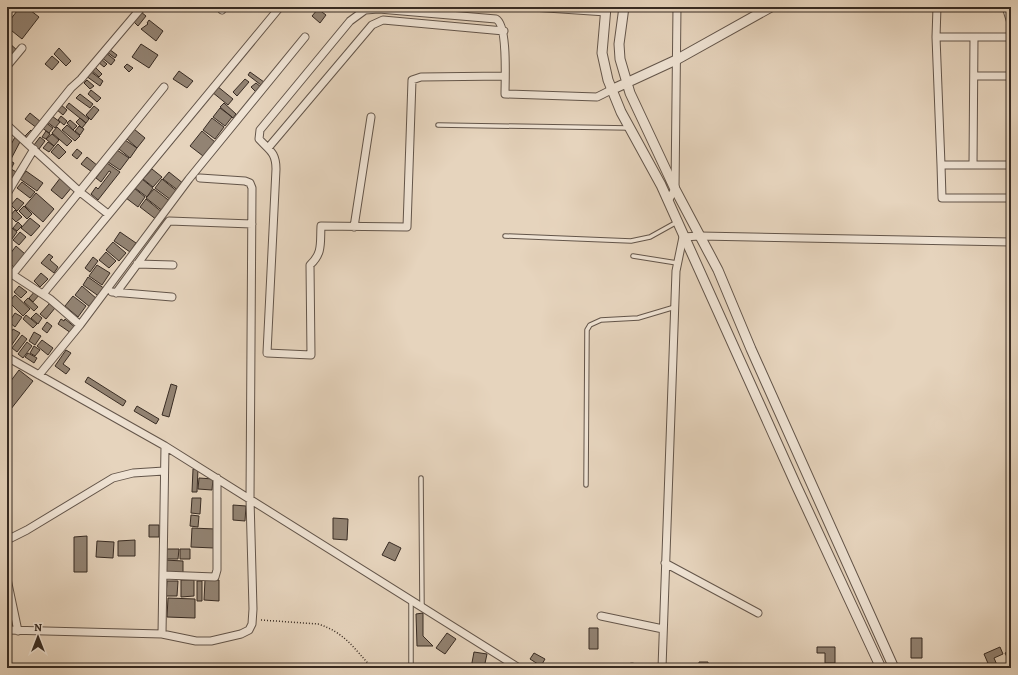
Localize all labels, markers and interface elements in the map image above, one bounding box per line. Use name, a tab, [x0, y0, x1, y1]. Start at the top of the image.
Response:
north arrow	[18, 617, 58, 657]
text: N	[34, 620, 42, 635]

